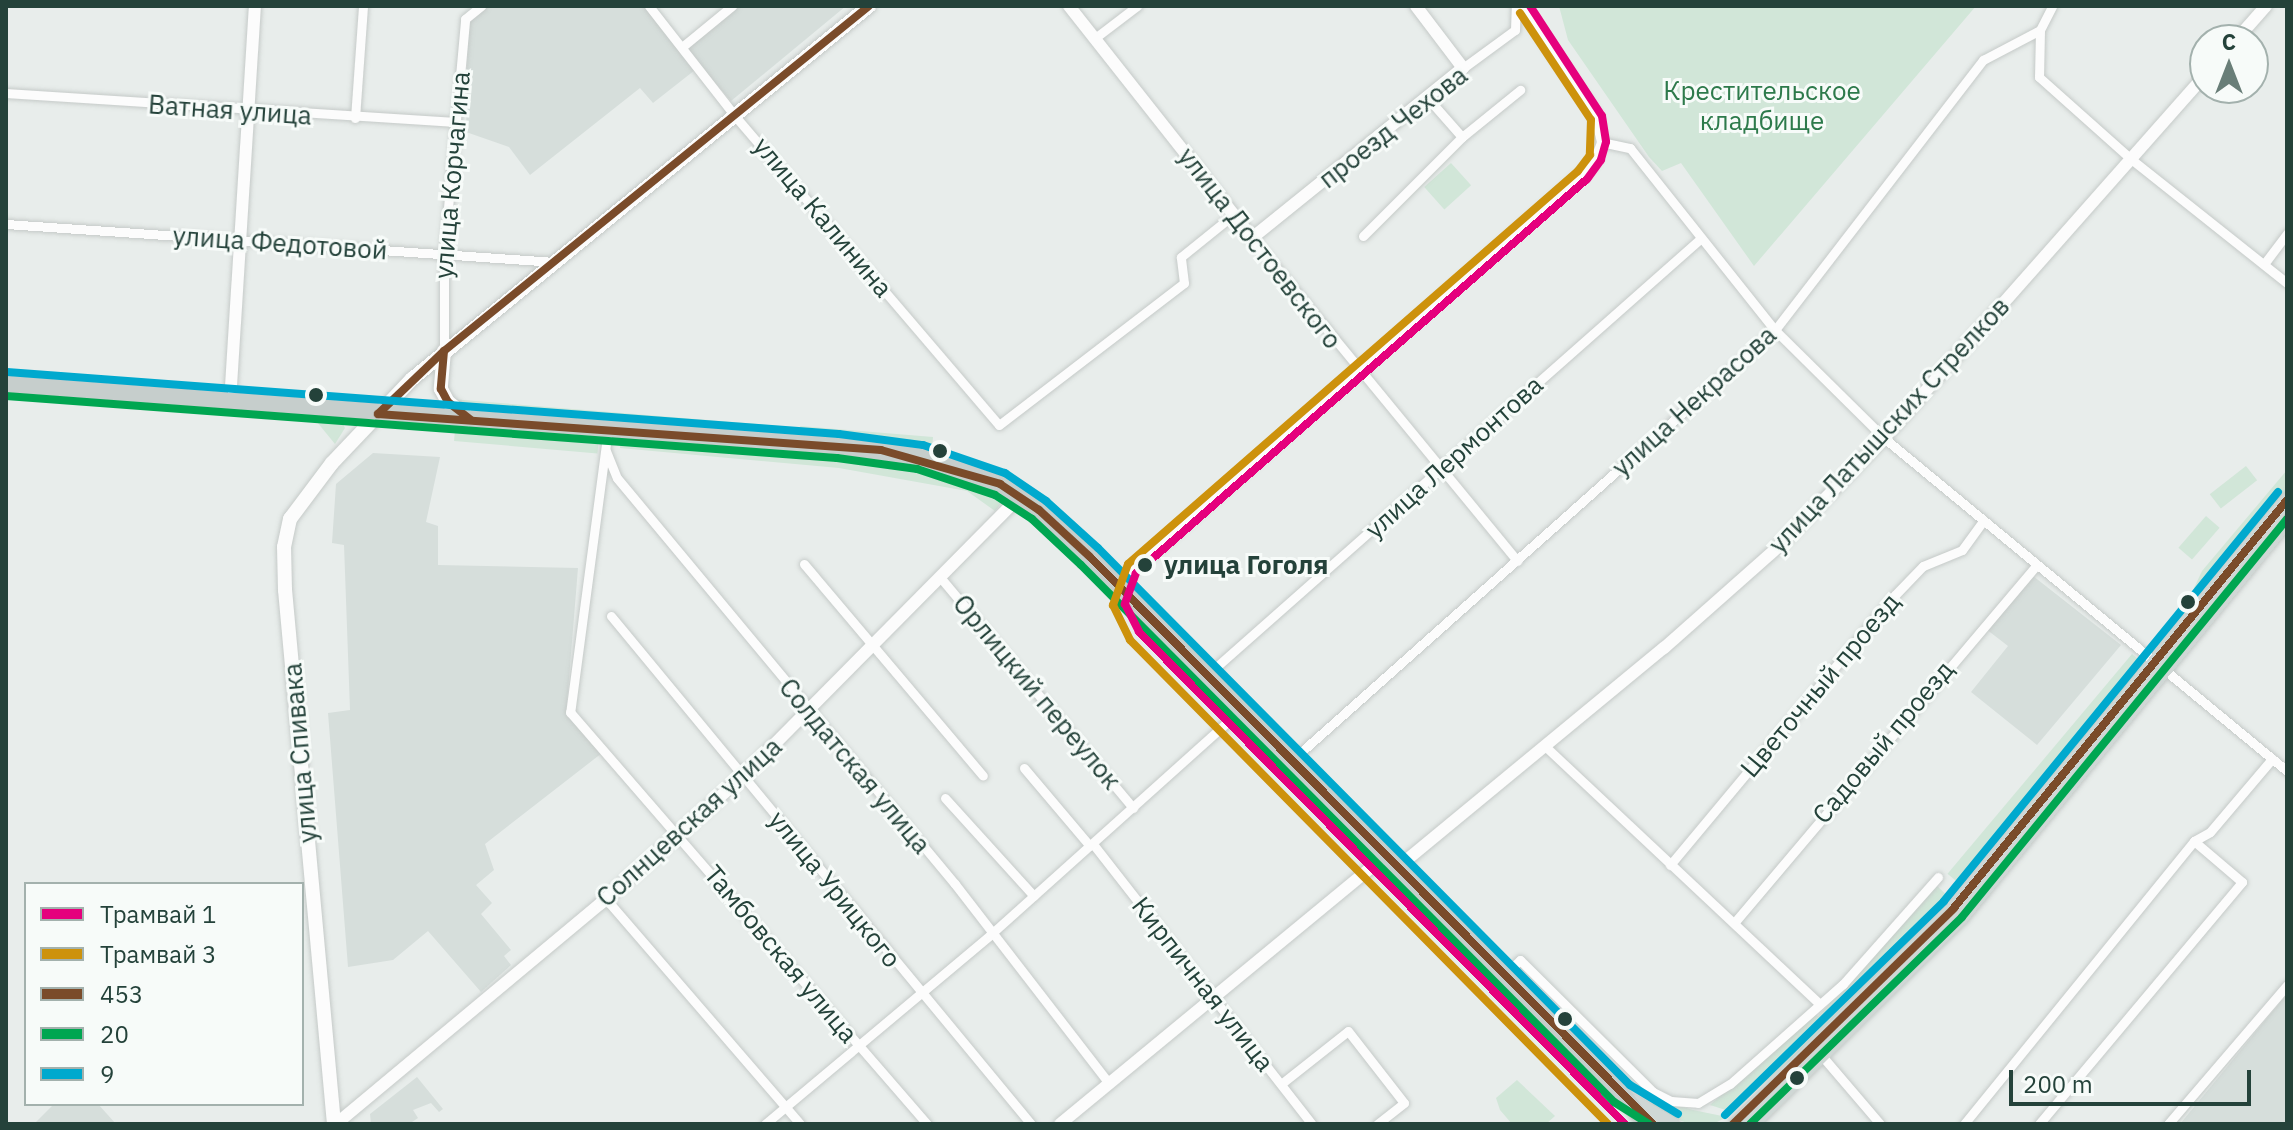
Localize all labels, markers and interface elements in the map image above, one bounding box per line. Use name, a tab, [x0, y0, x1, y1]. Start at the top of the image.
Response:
north arrow	[2189, 24, 2269, 104]
text: С	[2222, 27, 2236, 56]
street label: проезд Чехова	[1313, 59, 1473, 195]
street label: улица Корчагина	[427, 70, 477, 280]
park label: Крестительское кладбище	[1663, 75, 1861, 136]
street label: Ватная улица	[147, 89, 313, 131]
street label: улица Калинина	[747, 131, 899, 303]
street label: улица Достоевского	[1172, 141, 1348, 355]
street label: улица Федотовой	[172, 220, 388, 266]
street label: улица Латышских Стрелков	[1762, 291, 2016, 559]
street label: улица Некрасова	[1606, 319, 1782, 483]
street label: улица Лермонтова	[1359, 369, 1549, 545]
unlabelled marker	[308, 387, 324, 403]
unlabelled marker	[932, 443, 948, 459]
place label: улица Гоголя	[1164, 549, 1329, 581]
marker: улица Гоголя	[1133, 553, 1157, 577]
street label: Цветочный проезд	[1734, 587, 1906, 783]
street label: Орлицкий переулок	[946, 588, 1128, 796]
unlabelled marker	[2180, 594, 2196, 610]
street label: Садовый проезд	[1806, 654, 1960, 830]
street label: улица Спивака	[277, 662, 323, 844]
street label: Солдатская улица	[773, 672, 937, 860]
street label: Солнцевская улица	[590, 731, 788, 913]
street label: улица Урицкого	[762, 804, 908, 974]
street label: Тамбовская улица	[698, 859, 864, 1049]
legend	[24, 882, 304, 1106]
street label: Кирпичная улица	[1125, 891, 1281, 1077]
text: Трамвай 1	[100, 898, 216, 930]
text: Трамвай 3	[100, 938, 216, 970]
text: 453	[100, 978, 143, 1010]
unlabelled marker	[1557, 1011, 1573, 1027]
text: 20	[100, 1018, 129, 1050]
scale bar	[2013, 1054, 2255, 1104]
text: 9	[100, 1058, 114, 1090]
text: 200 m	[2023, 1068, 2093, 1100]
unlabelled marker	[1789, 1070, 1805, 1086]

